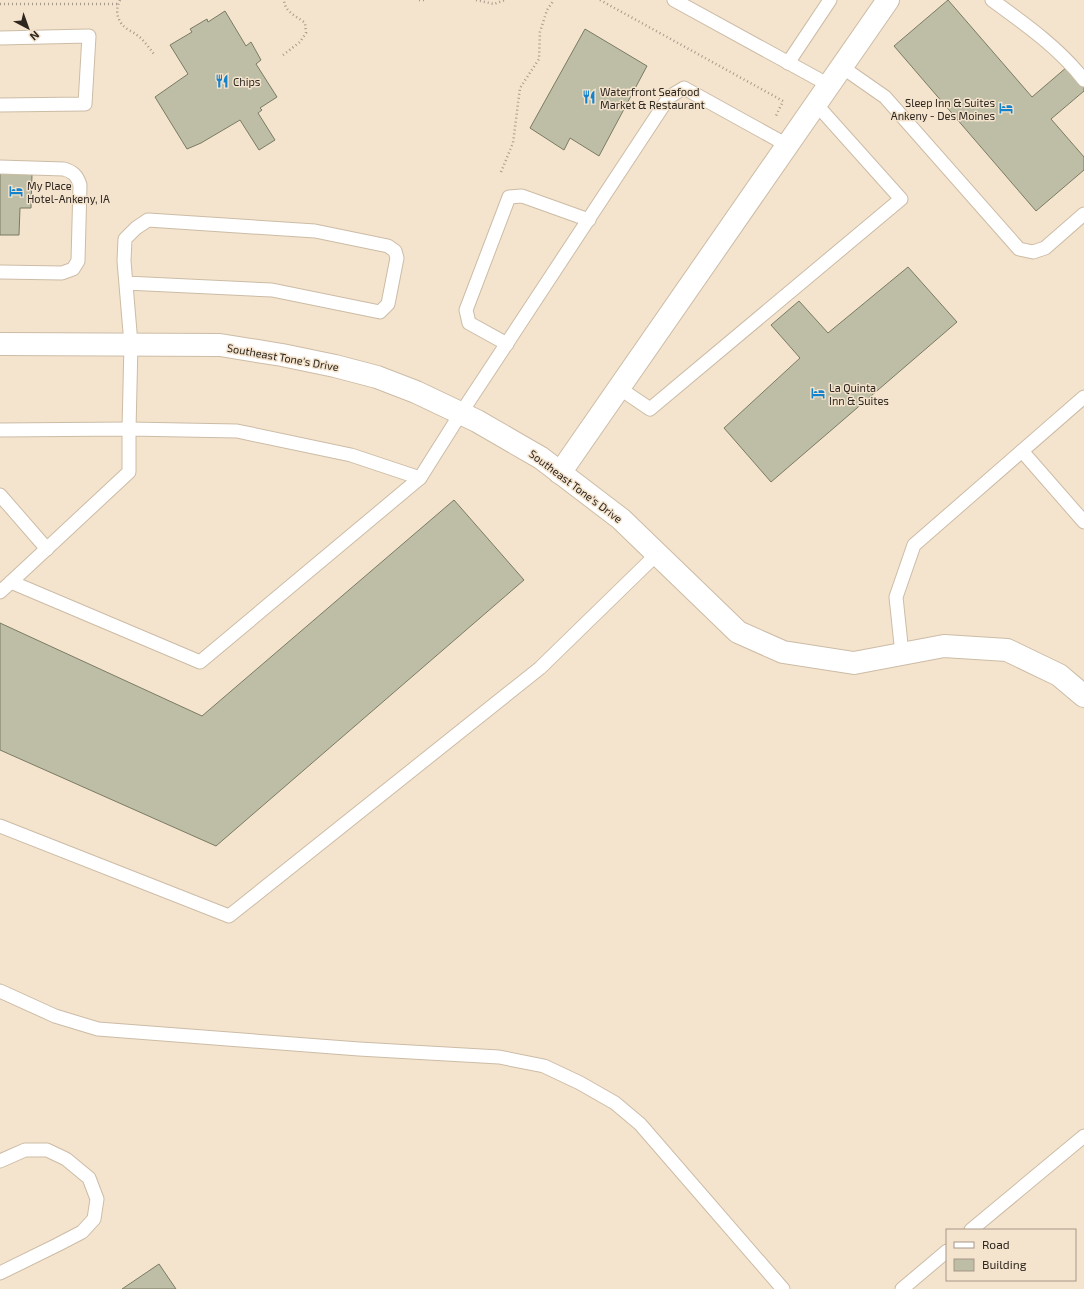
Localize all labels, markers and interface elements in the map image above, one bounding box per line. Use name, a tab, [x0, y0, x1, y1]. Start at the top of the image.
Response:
north arrow	[8, 8, 48, 48]
text: N	[28, 28, 42, 43]
restaurant icon: Chips	[214, 73, 230, 89]
place label: Chips	[233, 75, 261, 88]
place label: Waterfront Seafood Market & Restaurant	[600, 85, 705, 111]
restaurant icon: Waterfront Seafood Market & Restaurant	[581, 89, 597, 105]
place label: Sleep Inn & Suites Ankeny - Des Moines	[891, 96, 995, 122]
hotel icon: Sleep Inn & Suites Ankeny - Des Moines	[998, 100, 1014, 116]
place label: My Place Hotel-Ankeny, IA	[27, 179, 110, 205]
hotel icon: My Place Hotel-Ankeny, IA	[8, 183, 24, 199]
street label: Southeast Tone's Drive	[226, 341, 340, 373]
place label: La Quinta Inn & Suites	[829, 381, 889, 407]
hotel icon: La Quinta Inn & Suites	[810, 385, 826, 401]
street label: Southeast Tone's Drive	[527, 447, 625, 525]
legend	[946, 1229, 1076, 1281]
text: Road	[982, 1237, 1010, 1251]
text: Building	[982, 1257, 1027, 1271]

